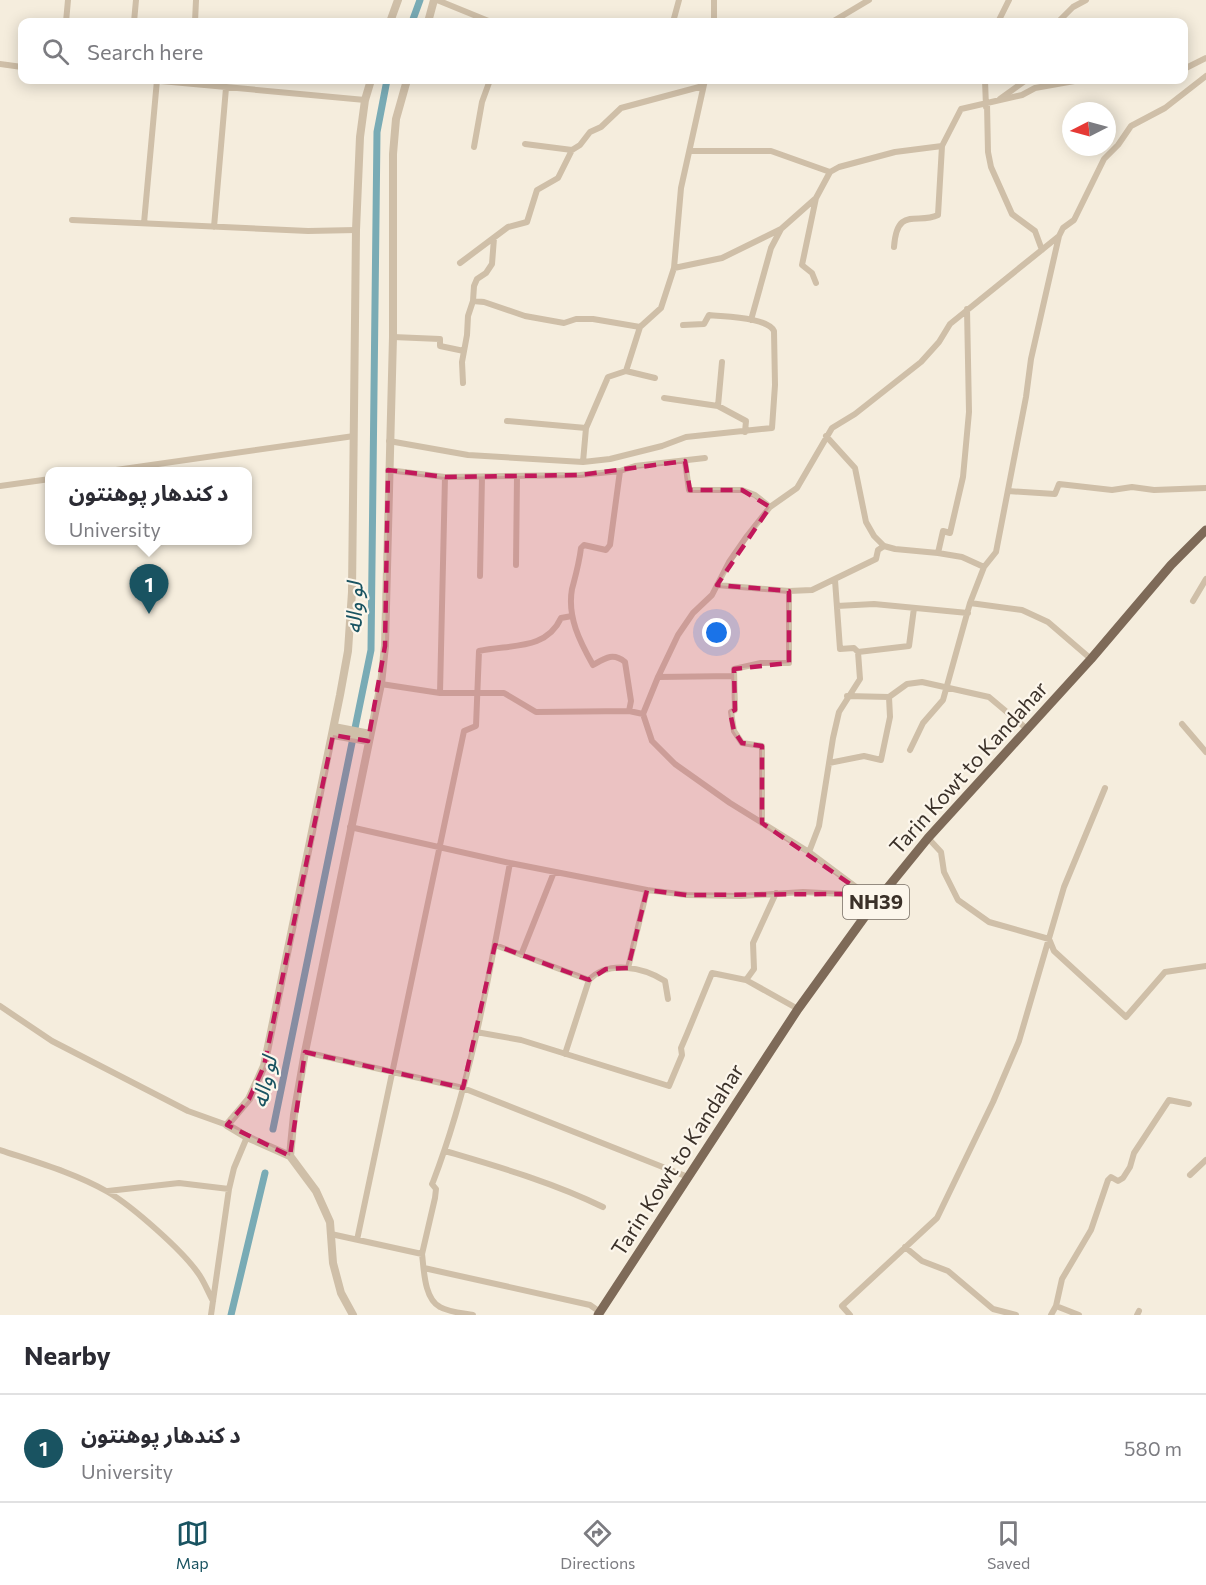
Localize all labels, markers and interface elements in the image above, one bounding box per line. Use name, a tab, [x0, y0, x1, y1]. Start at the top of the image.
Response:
search box	[18, 18, 1188, 84]
icon: search	[39, 35, 72, 68]
text: Search here	[87, 38, 203, 65]
north arrow	[1062, 102, 1116, 156]
popup	[45, 467, 252, 545]
text: د کندهار پوهنتون	[69, 479, 228, 506]
text: University	[69, 517, 161, 541]
pin: 1	[130, 564, 168, 614]
water label: لو واله	[340, 580, 368, 634]
your location	[702, 618, 731, 647]
street label: Tarin Kowt to Kandahar	[884, 675, 1052, 859]
road number: NH39	[843, 885, 909, 919]
water label: لو واله	[245, 1052, 284, 1110]
street label: Tarin Kowt to Kandahar	[605, 1058, 748, 1260]
text: Nearby	[24, 1339, 111, 1370]
text: د کندهار پوهنتون	[81, 1421, 241, 1448]
text: 1	[39, 1436, 48, 1460]
text: 580 m	[1124, 1436, 1182, 1460]
text: University	[81, 1459, 173, 1483]
tab: Map	[176, 1517, 209, 1572]
tab: Directions	[560, 1517, 635, 1572]
tab: Saved	[987, 1517, 1030, 1572]

